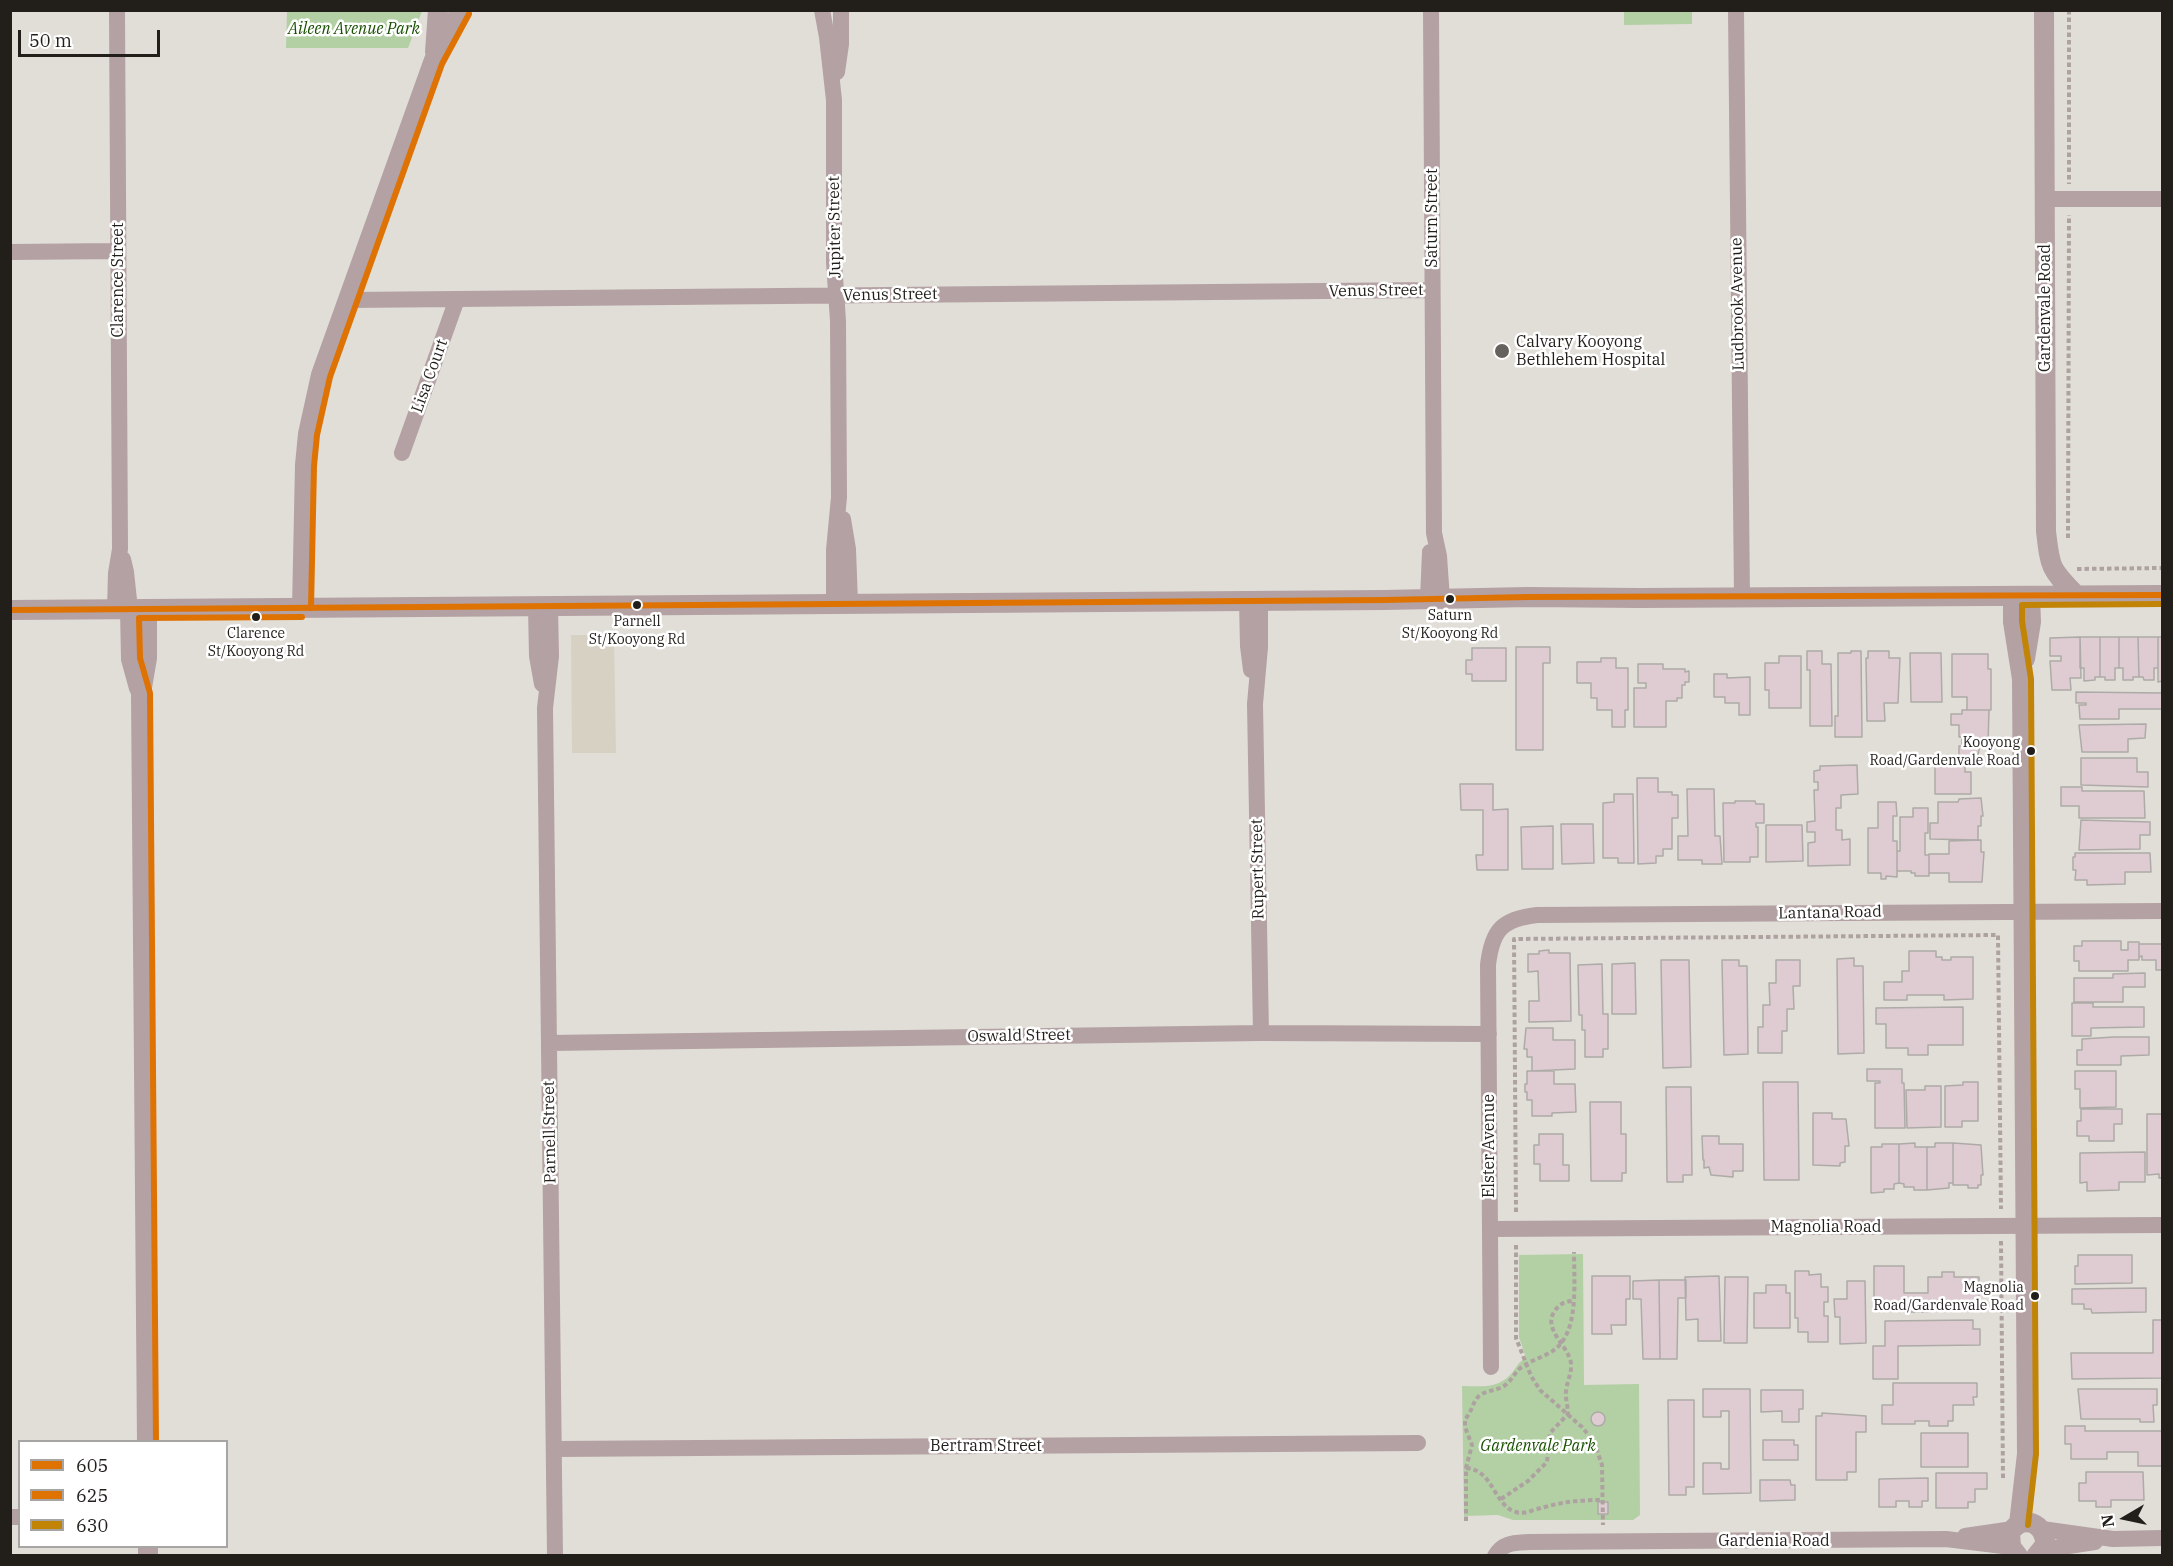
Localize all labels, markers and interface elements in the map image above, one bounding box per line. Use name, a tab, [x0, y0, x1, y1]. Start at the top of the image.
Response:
scale bar	[21, 18, 164, 56]
park label: Aileen Avenue Park	[288, 19, 420, 39]
text: 50 m	[29, 29, 72, 52]
street label: Saturn Street	[1422, 168, 1442, 268]
street label: Jupiter Street	[825, 176, 845, 278]
street label: Clarence Street	[108, 222, 128, 338]
street label: Ludbrook Avenue	[1727, 237, 1749, 371]
street label: Gardenvale Road	[2035, 244, 2055, 372]
street label: Venus Street	[1328, 281, 1424, 301]
street label: Venus Street	[842, 285, 938, 305]
place label: Calvary Kooyong Bethlehem Hospital	[1516, 332, 1665, 370]
street label: Lisa Court	[408, 337, 452, 415]
marker: Calvary Kooyong Bethlehem Hospital	[1493, 342, 1511, 360]
marker: Saturn St/Kooyong Rd	[1444, 593, 1456, 605]
marker: Parnell St/Kooyong Rd	[631, 599, 643, 611]
place label: Saturn St/Kooyong Rd	[1402, 608, 1498, 640]
marker: Clarence St/Kooyong Rd	[250, 611, 262, 623]
place label: Parnell St/Kooyong Rd	[589, 614, 685, 646]
place label: Clarence St/Kooyong Rd	[208, 626, 304, 658]
place label: Kooyong Road/Gardenvale Road	[1869, 735, 2020, 768]
marker: Kooyong Road/Gardenvale Road	[2025, 745, 2037, 757]
street label: Rupert Street	[1248, 819, 1268, 919]
street label: Lantana Road	[1778, 902, 1882, 924]
street label: Oswald Street	[967, 1025, 1071, 1047]
street label: Parnell Street	[540, 1081, 560, 1183]
street label: Elster Avenue	[1479, 1094, 1499, 1198]
street label: Magnolia Road	[1770, 1217, 1882, 1237]
place label: Magnolia Road/Gardenvale Road	[1873, 1280, 2024, 1312]
marker: Magnolia Road/Gardenvale Road	[2029, 1290, 2041, 1302]
street label: Bertram Street	[930, 1436, 1042, 1456]
park label: Gardenvale Park	[1480, 1436, 1596, 1456]
legend	[18, 1440, 228, 1548]
text: 605	[76, 1454, 108, 1477]
text: 625	[76, 1484, 108, 1507]
north arrow	[2095, 1488, 2155, 1548]
text: N	[2096, 1513, 2118, 1529]
text: 630	[76, 1514, 108, 1537]
street label: Gardenia Road	[1718, 1531, 1830, 1551]

